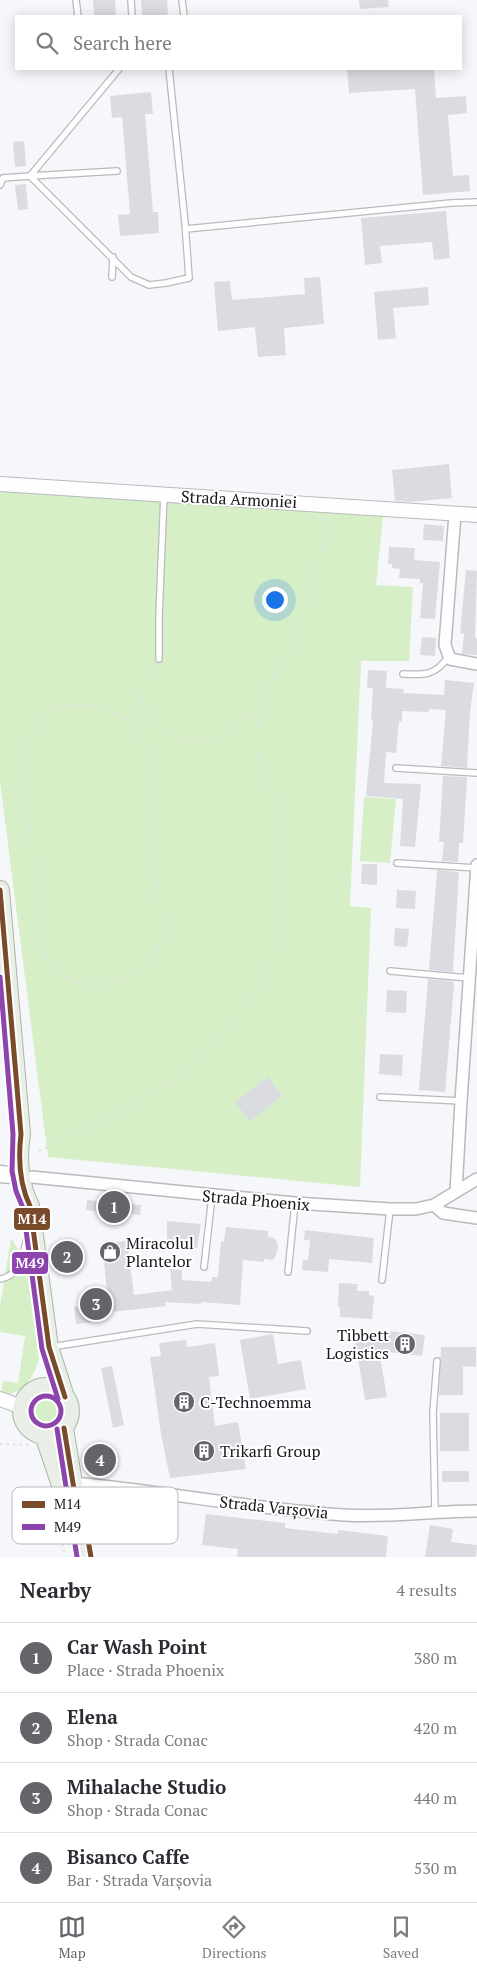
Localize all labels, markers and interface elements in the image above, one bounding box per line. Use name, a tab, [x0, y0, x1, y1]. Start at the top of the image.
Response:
search box	[15, 15, 462, 70]
icon: search	[33, 29, 61, 57]
text: Search here	[73, 30, 172, 55]
street label: Strada Armoniei	[180, 485, 298, 513]
your location	[262, 587, 288, 613]
street label: Strada Phoenix	[201, 1184, 311, 1216]
pin: 1	[98, 1188, 130, 1226]
line badge: M14	[13, 1207, 51, 1231]
text: M14	[18, 1209, 47, 1228]
place label: Miracolul Plantelor	[126, 1232, 194, 1272]
pin: 2	[51, 1238, 83, 1276]
shop icon: Miracolul Plantelor	[98, 1240, 122, 1264]
line badge: M49	[11, 1251, 49, 1275]
text: M49	[16, 1253, 45, 1272]
pin: 3	[80, 1285, 112, 1323]
place label: Tibbett Logistics	[326, 1324, 389, 1364]
building icon: Tibbett Logistics	[393, 1332, 417, 1356]
building icon: C-Technoemma	[172, 1390, 196, 1414]
place label: C-Technoemma	[200, 1391, 312, 1413]
building icon: Trikarfi Group	[192, 1439, 216, 1463]
place label: Trikarfi Group	[220, 1440, 321, 1462]
pin: 4	[84, 1441, 116, 1479]
legend	[12, 1487, 178, 1544]
street label: Strada Varșovia	[218, 1490, 330, 1524]
text: M14	[54, 1494, 82, 1513]
text: M49	[54, 1517, 81, 1536]
text: Nearby	[20, 1576, 91, 1604]
text: 4 results	[397, 1579, 457, 1601]
text: Car Wash Point	[67, 1634, 207, 1659]
text: 1	[31, 1647, 41, 1669]
text: 380 m	[414, 1647, 457, 1669]
text: Place · Strada Phoenix	[67, 1659, 224, 1681]
text: Elena	[67, 1704, 118, 1729]
text: 2	[31, 1717, 41, 1739]
text: 420 m	[414, 1717, 457, 1739]
text: Shop · Strada Conac	[67, 1729, 208, 1751]
text: Mihalache Studio	[67, 1774, 226, 1799]
text: 3	[31, 1787, 41, 1809]
text: 440 m	[414, 1787, 457, 1809]
text: Shop · Strada Conac	[67, 1799, 208, 1821]
text: Bisanco Caffe	[67, 1844, 189, 1869]
text: 4	[31, 1857, 41, 1879]
text: 530 m	[414, 1857, 457, 1879]
text: Bar · Strada Varșovia	[67, 1869, 212, 1891]
tab: Map	[58, 1913, 86, 1962]
tab: Directions	[202, 1913, 267, 1962]
tab: Saved	[383, 1913, 419, 1962]

